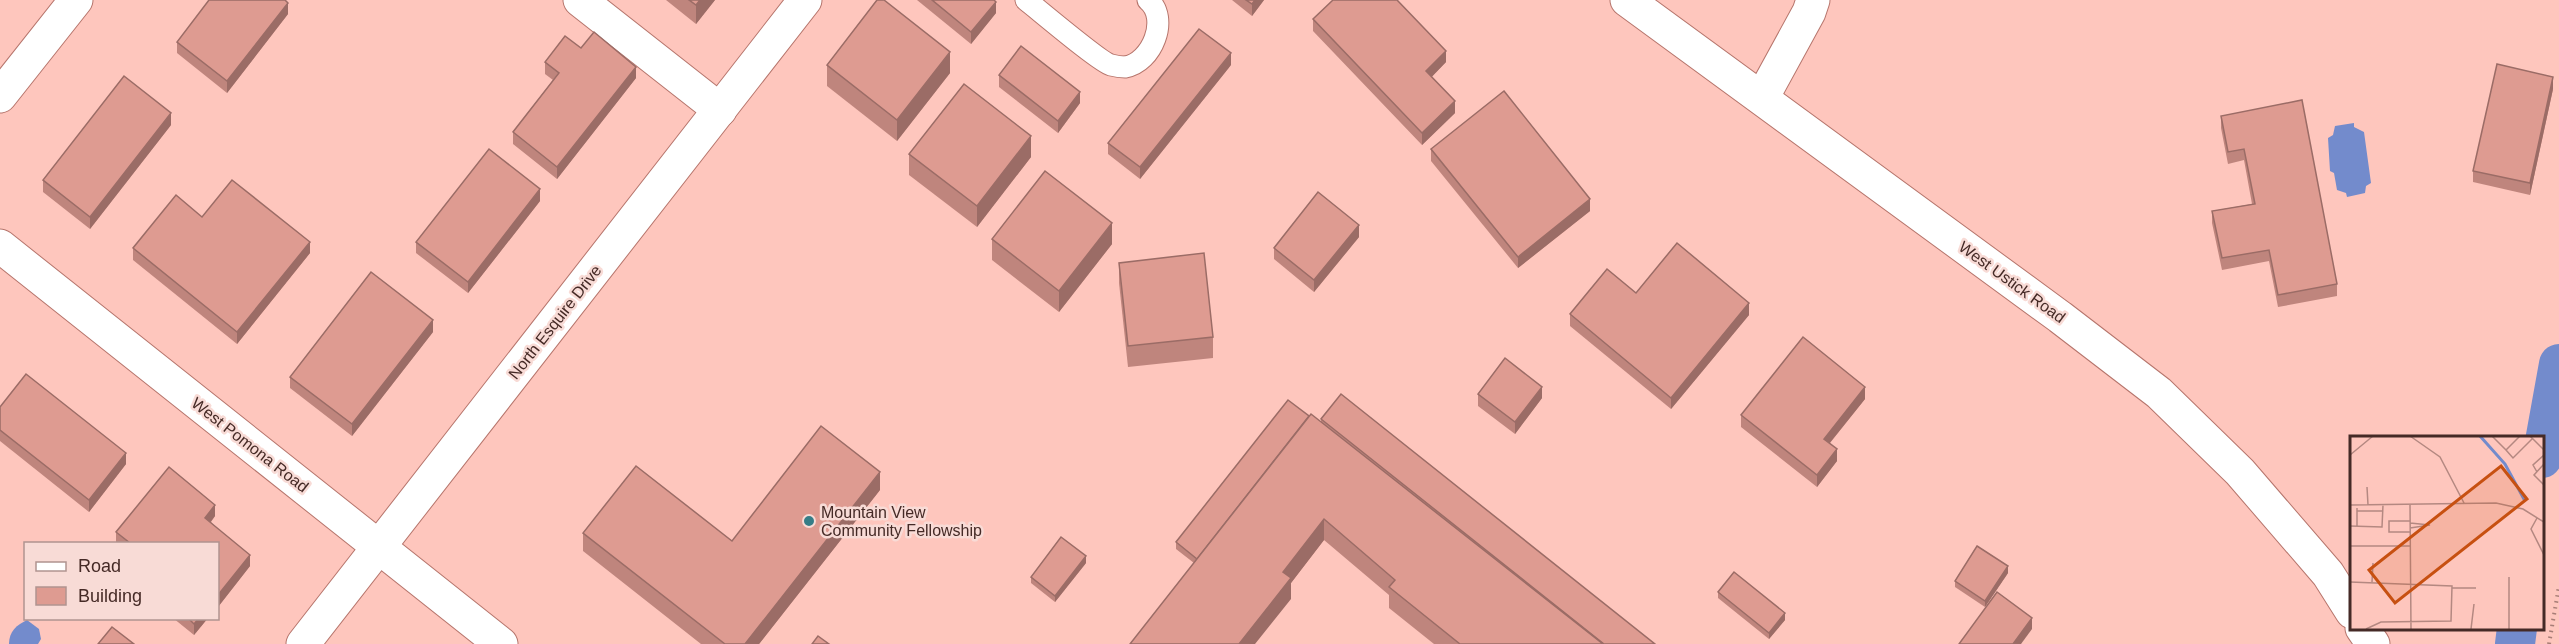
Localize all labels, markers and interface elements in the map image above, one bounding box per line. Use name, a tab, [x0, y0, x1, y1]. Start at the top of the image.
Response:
street label: West Ustick Road	[1956, 238, 2068, 326]
street label: North Esquire Drive	[505, 262, 605, 382]
street label: West Pomona Road	[188, 394, 312, 496]
inset map	[2350, 436, 2544, 629]
place label: Mountain View Community Fellowship	[821, 504, 982, 539]
marker: Mountain View Community Fellowship	[802, 514, 816, 528]
legend	[24, 542, 219, 620]
text: Road	[78, 556, 121, 576]
text: Building	[78, 586, 142, 606]

